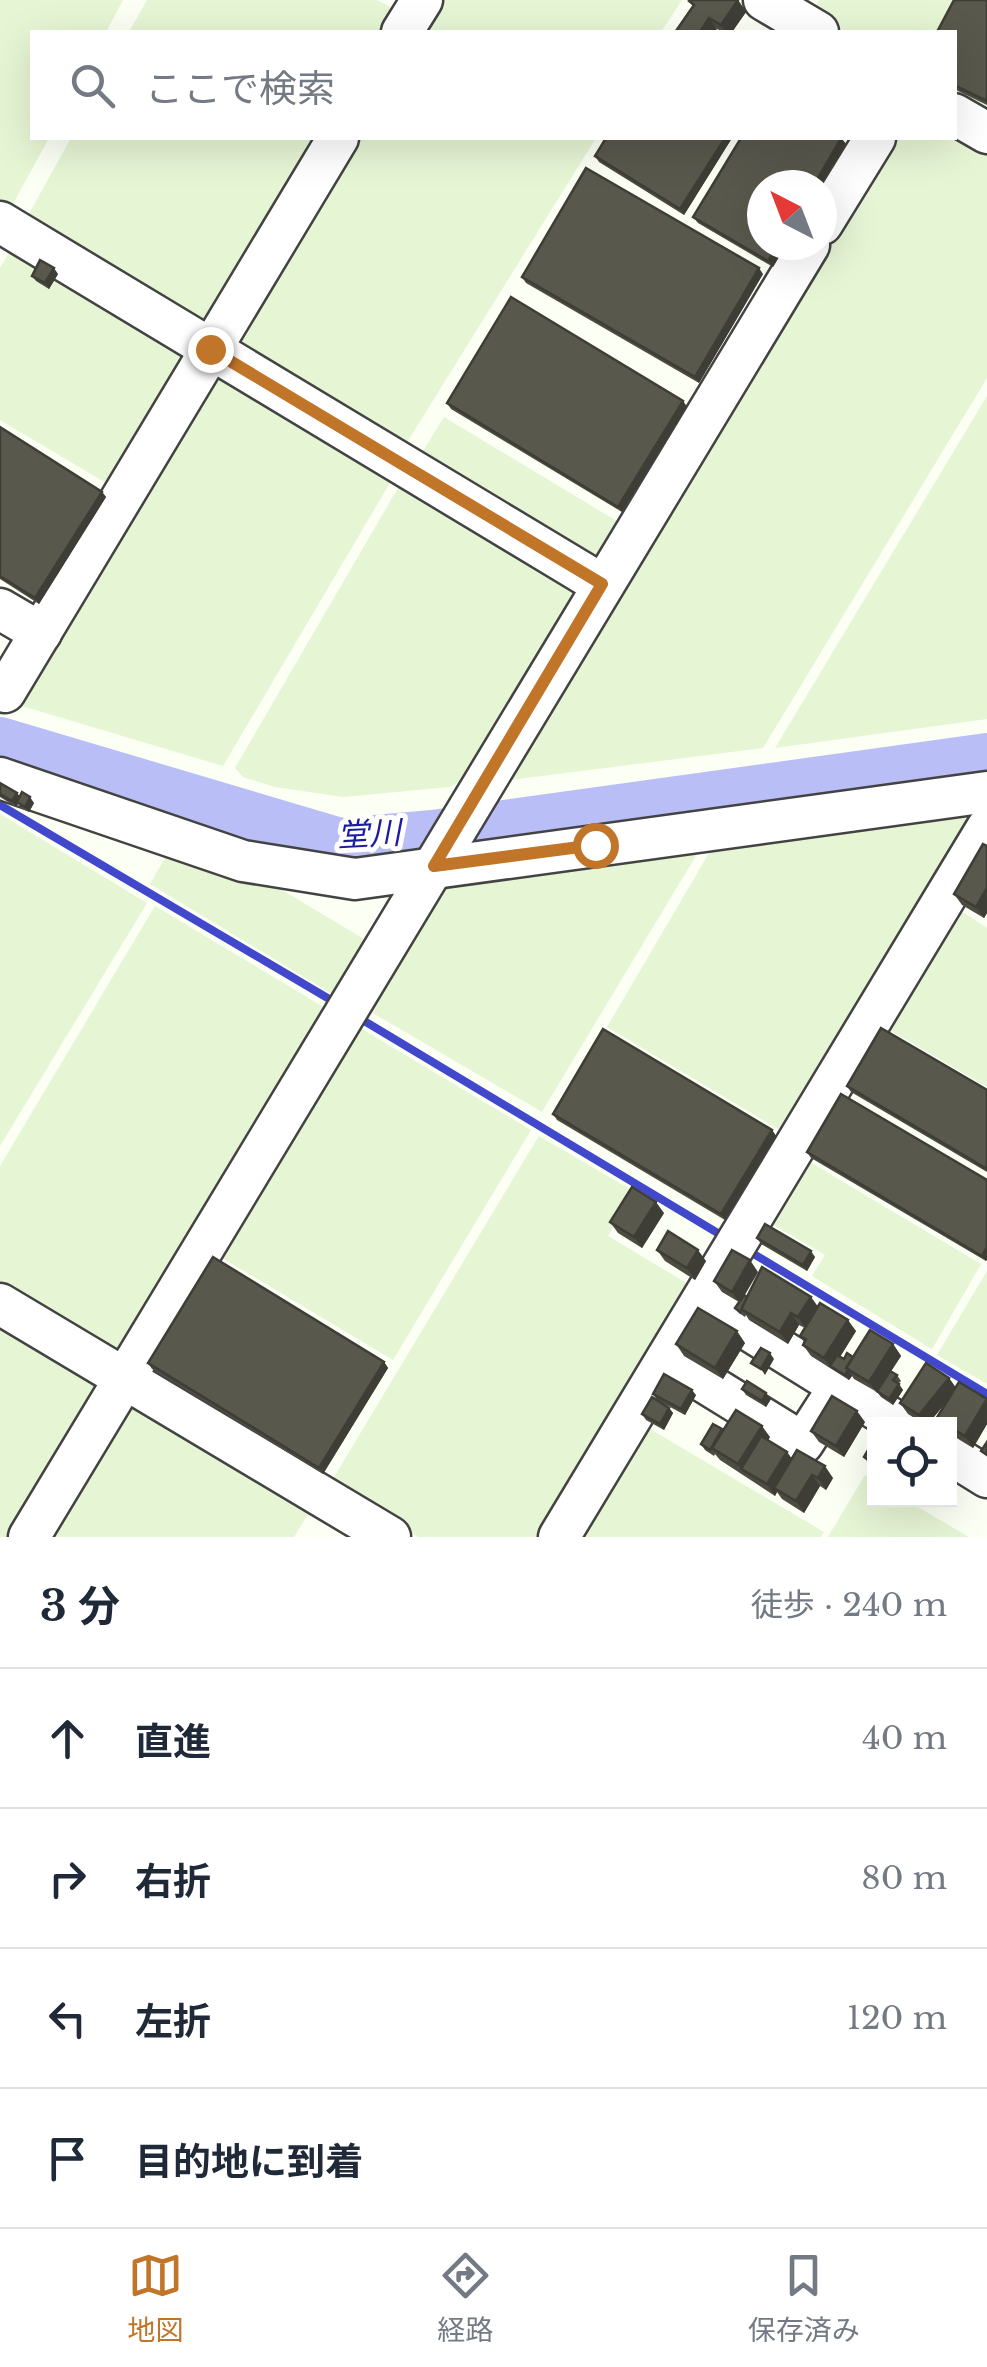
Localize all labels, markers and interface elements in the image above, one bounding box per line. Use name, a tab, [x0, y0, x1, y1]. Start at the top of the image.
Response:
search box	[30, 30, 957, 140]
icon: search	[65, 58, 120, 113]
text: ここで検索	[145, 65, 335, 112]
north arrow	[747, 170, 837, 260]
route end	[188, 327, 234, 373]
water label: 堂川	[336, 812, 405, 856]
route start	[573, 823, 619, 869]
map controls	[867, 1417, 957, 1507]
button: locate	[867, 1417, 957, 1507]
text: 3 分	[40, 1580, 120, 1632]
text: 徒歩 · 240 m	[751, 1585, 947, 1625]
icon: ahead	[40, 1711, 95, 1766]
text: 直進	[135, 1718, 211, 1765]
text: 40 m	[862, 1718, 947, 1758]
icon: right	[40, 1851, 95, 1906]
text: 右折	[135, 1858, 211, 1905]
text: 80 m	[861, 1858, 947, 1898]
icon: left	[40, 1991, 95, 2046]
text: 左折	[135, 1998, 211, 2045]
text: 120 m	[847, 1998, 947, 2038]
icon: arrive	[40, 2131, 95, 2186]
text: 目的地に到着	[135, 2138, 363, 2185]
tab: 地図	[127, 2248, 183, 2348]
tab: 経路	[437, 2248, 494, 2348]
tab: 保存済み	[748, 2248, 860, 2348]

